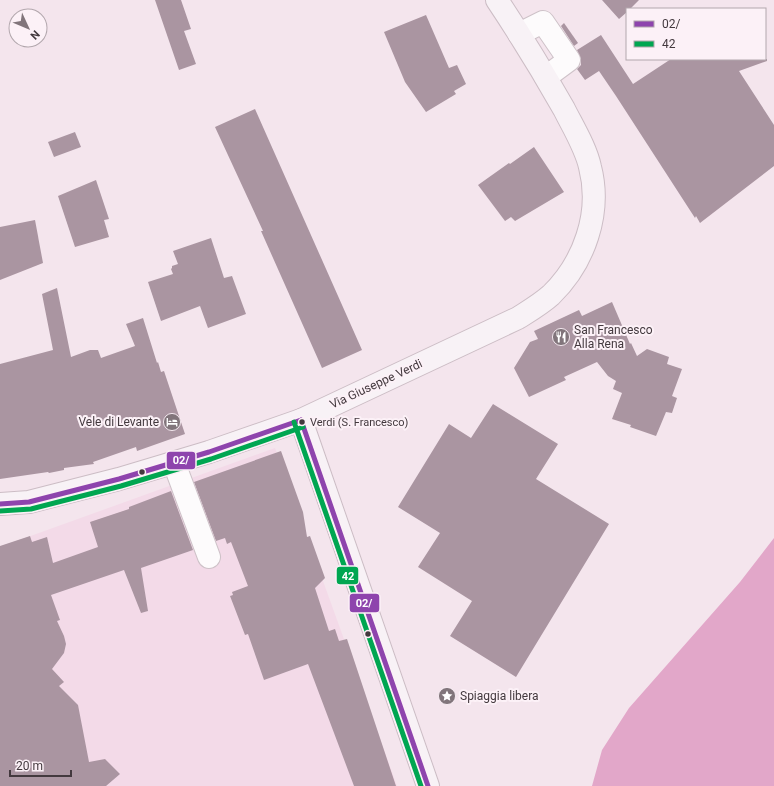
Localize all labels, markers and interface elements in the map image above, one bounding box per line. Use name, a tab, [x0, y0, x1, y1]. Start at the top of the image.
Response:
north arrow	[8, 8, 48, 48]
legend	[626, 8, 766, 60]
text: 02/	[662, 17, 680, 31]
text: N	[27, 27, 42, 42]
text: 42	[662, 37, 676, 51]
place label: San Francesco Alla Rena	[574, 323, 653, 351]
restaurant icon: San Francesco Alla Rena	[551, 327, 571, 347]
street label: Via Giuseppe Verdi	[327, 356, 425, 412]
hotel icon: Vele di Levante	[162, 412, 182, 432]
place label: Vele di Levante	[78, 415, 159, 429]
place label: Verdi (S. Francesco)	[310, 416, 409, 429]
marker: Verdi (S. Francesco)	[297, 417, 307, 427]
line badge: 02/	[166, 451, 196, 470]
text: 02/	[173, 454, 189, 467]
unlabelled marker	[137, 467, 147, 477]
line badge: 42	[336, 566, 359, 585]
text: 42	[342, 570, 354, 583]
line badge: 02/	[349, 593, 380, 613]
text: 02/	[356, 597, 372, 610]
unlabelled marker	[363, 629, 373, 639]
place icon: Spiaggia libera	[437, 686, 457, 706]
place label: Spiaggia libera	[460, 689, 539, 703]
scale bar	[10, 752, 71, 778]
text: 20 m	[16, 759, 43, 773]

